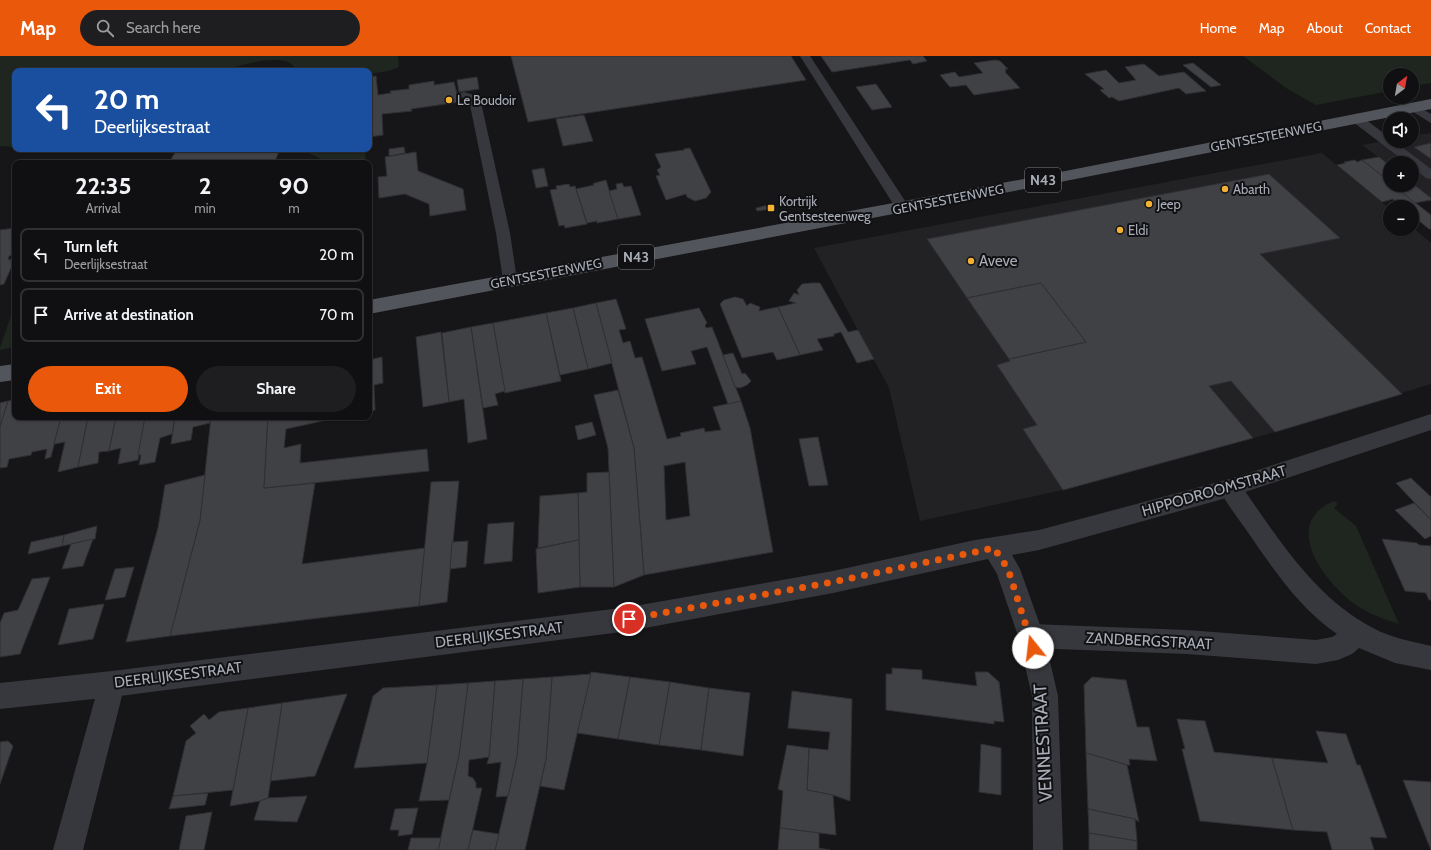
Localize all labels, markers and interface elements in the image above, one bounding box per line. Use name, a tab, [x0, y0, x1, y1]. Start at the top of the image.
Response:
search box	[80, 10, 360, 46]
text: Map	[20, 17, 56, 40]
icon: search	[94, 17, 116, 39]
text: Search here	[126, 19, 201, 37]
text: Home	[1200, 19, 1237, 37]
text: Map	[1259, 19, 1284, 37]
text: About	[1306, 19, 1343, 37]
text: Contact	[1365, 19, 1411, 37]
north arrow	[1383, 68, 1419, 104]
map controls	[1383, 68, 1419, 236]
text: 20 m	[94, 82, 159, 116]
icon: left	[28, 84, 80, 136]
place label: Le Boudoir	[457, 92, 517, 108]
marker: Le Boudoir	[444, 95, 454, 105]
button: sound	[1383, 112, 1419, 148]
text: Deerlijksestraat	[94, 116, 210, 138]
street label: GENTSESTEENWEG	[1209, 117, 1323, 155]
button: +	[1383, 156, 1419, 192]
road number: N43	[1025, 168, 1061, 192]
text: 22:35	[75, 171, 131, 200]
text: 2	[199, 171, 211, 200]
text: 90	[279, 171, 309, 200]
street label: GENTSESTEENWEG	[891, 180, 1005, 218]
place label: Abarth	[1233, 181, 1270, 197]
marker: Abarth	[1220, 184, 1230, 194]
place label: Kortrijk Gentsesteenweg	[779, 193, 871, 224]
place label: Jeep	[1156, 196, 1181, 212]
marker: Jeep	[1144, 199, 1154, 209]
text: Arrival	[86, 200, 120, 216]
text: min	[194, 200, 216, 216]
text: m	[288, 200, 300, 216]
button: −	[1383, 200, 1419, 236]
marker: Kortrijk Gentsesteenweg	[766, 203, 776, 213]
place label: Eldi	[1128, 222, 1148, 238]
marker: Eldi	[1115, 225, 1125, 235]
text: Turn left	[64, 238, 118, 256]
icon: left	[30, 244, 52, 266]
road number: N43	[618, 245, 654, 269]
text: 20 m	[319, 246, 354, 264]
place label: Aveve	[979, 252, 1018, 270]
street label: GENTSESTEENWEG	[489, 254, 603, 292]
text: Deerlijksestraat	[64, 256, 148, 272]
marker: Aveve	[966, 256, 976, 266]
icon: arrive	[30, 304, 52, 326]
text: Arrive at destination	[64, 306, 194, 324]
text: 70 m	[320, 306, 354, 324]
button: Exit	[28, 366, 188, 412]
button: Share	[196, 366, 356, 412]
street label: HIPPODROOMSTRAAT	[1140, 462, 1288, 520]
pin	[612, 602, 646, 636]
icon: arrive	[618, 608, 640, 630]
street label: DEERLIJKSESTRAAT	[434, 618, 564, 652]
position arrow	[1012, 627, 1054, 669]
street label: ZANDBERGSTRAAT	[1085, 629, 1213, 653]
street label: DEERLIJKSESTRAAT	[113, 658, 243, 692]
street label: VENNESTRAAT	[1029, 683, 1057, 803]

